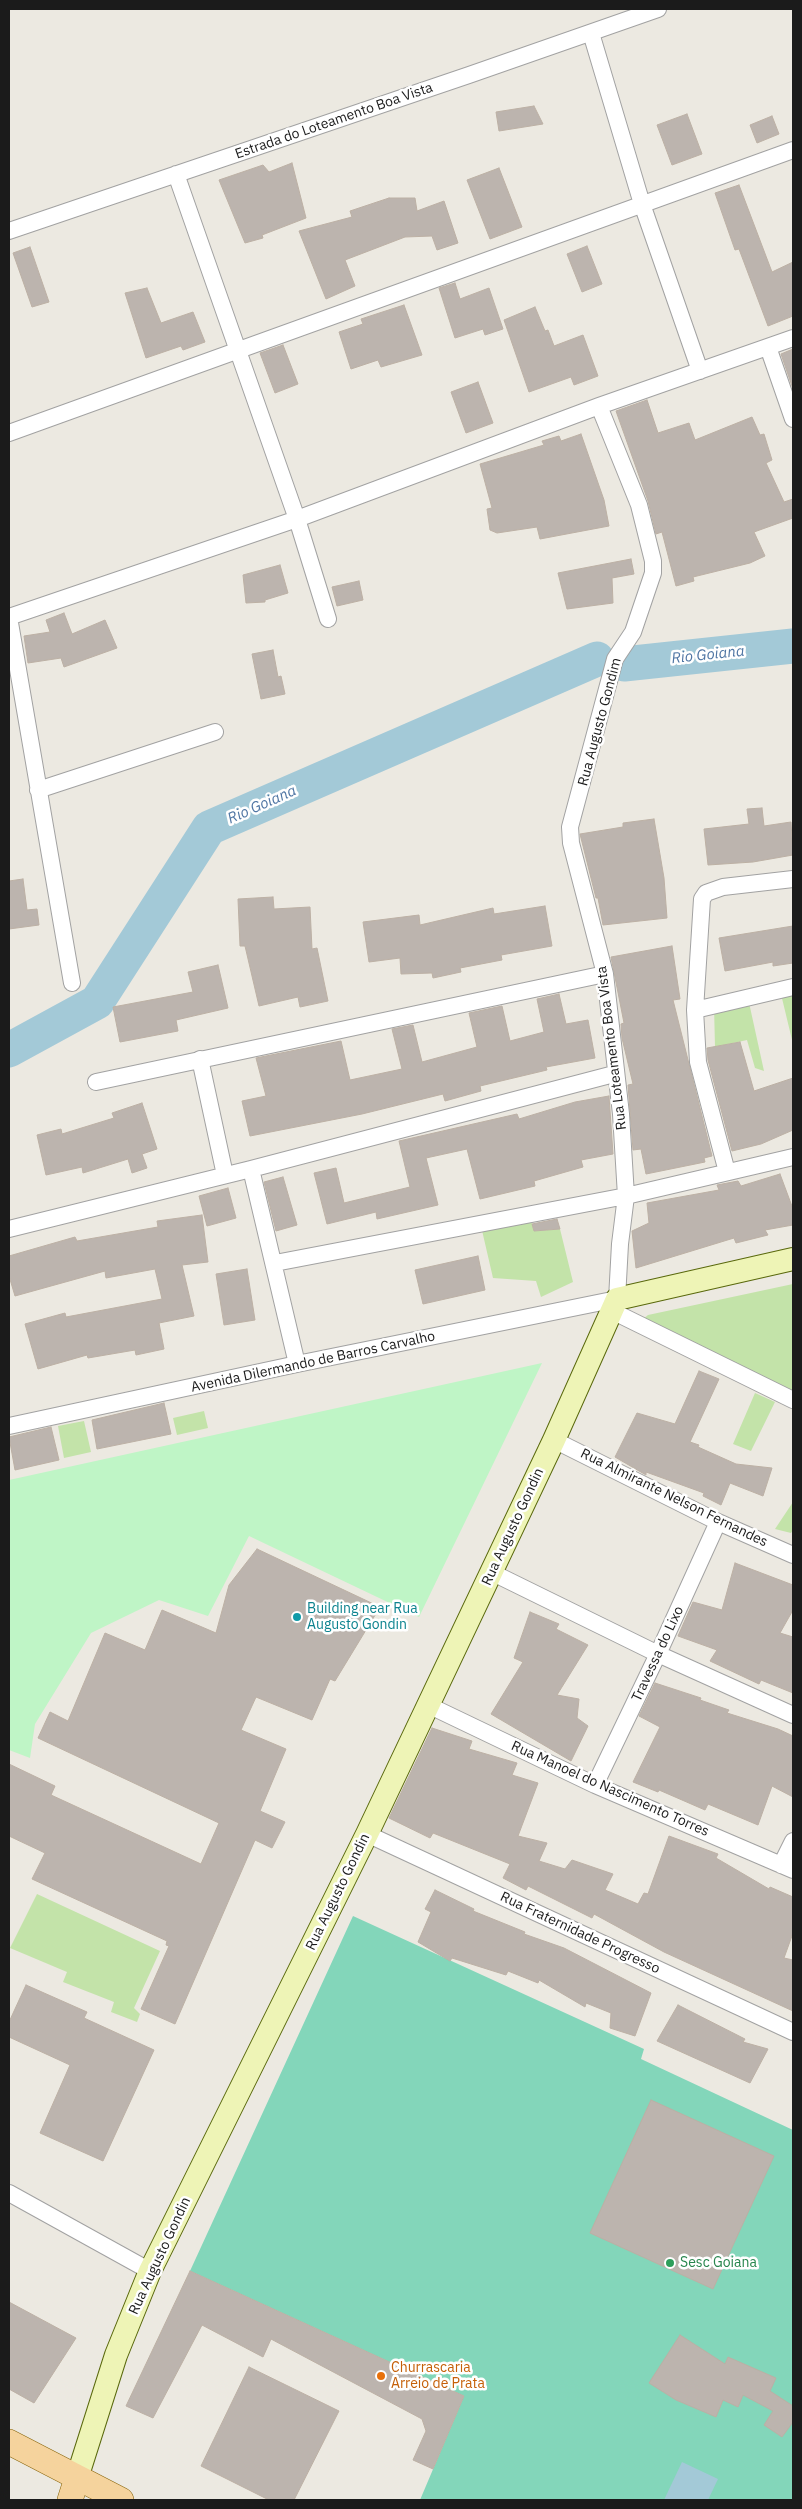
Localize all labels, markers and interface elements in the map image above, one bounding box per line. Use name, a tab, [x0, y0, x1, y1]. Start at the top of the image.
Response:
street label: Estrada do Loteamento Boa Vista	[233, 79, 435, 163]
water label: Rio Goiana	[671, 642, 745, 668]
street label: Rua Augusto Gondim	[575, 656, 625, 788]
water label: Rio Goiana	[225, 782, 299, 828]
street label: Rua Loteamento Boa Vista	[594, 965, 630, 1131]
street label: Avenida Dilermando de Barros Carvalho	[189, 1328, 437, 1396]
street label: Rua Almirante Nelson Fernandes	[578, 1445, 770, 1551]
street label: Rua Augusto Gondin	[478, 1466, 548, 1588]
place label: Building near Rua Augusto Gondin	[307, 1601, 418, 1634]
street label: Travessa do Lixo	[629, 1604, 687, 1704]
marker: Building near Rua Augusto Gondin	[291, 1611, 303, 1623]
street label: Rua Manoel do Nascimento Torres	[509, 1738, 711, 1840]
street label: Rua Augusto Gondin	[302, 1831, 374, 1953]
street label: Rua Fraternidade Progresso	[497, 1889, 663, 1977]
street label: Rua Augusto Gondin	[125, 2195, 195, 2317]
place label: Sesc Goiana	[680, 2255, 757, 2271]
marker: Sesc Goiana	[664, 2257, 676, 2269]
place label: Churrascaria Arreio de Prata	[391, 2360, 485, 2392]
marker: Churrascaria Arreio de Prata	[375, 2370, 387, 2382]

